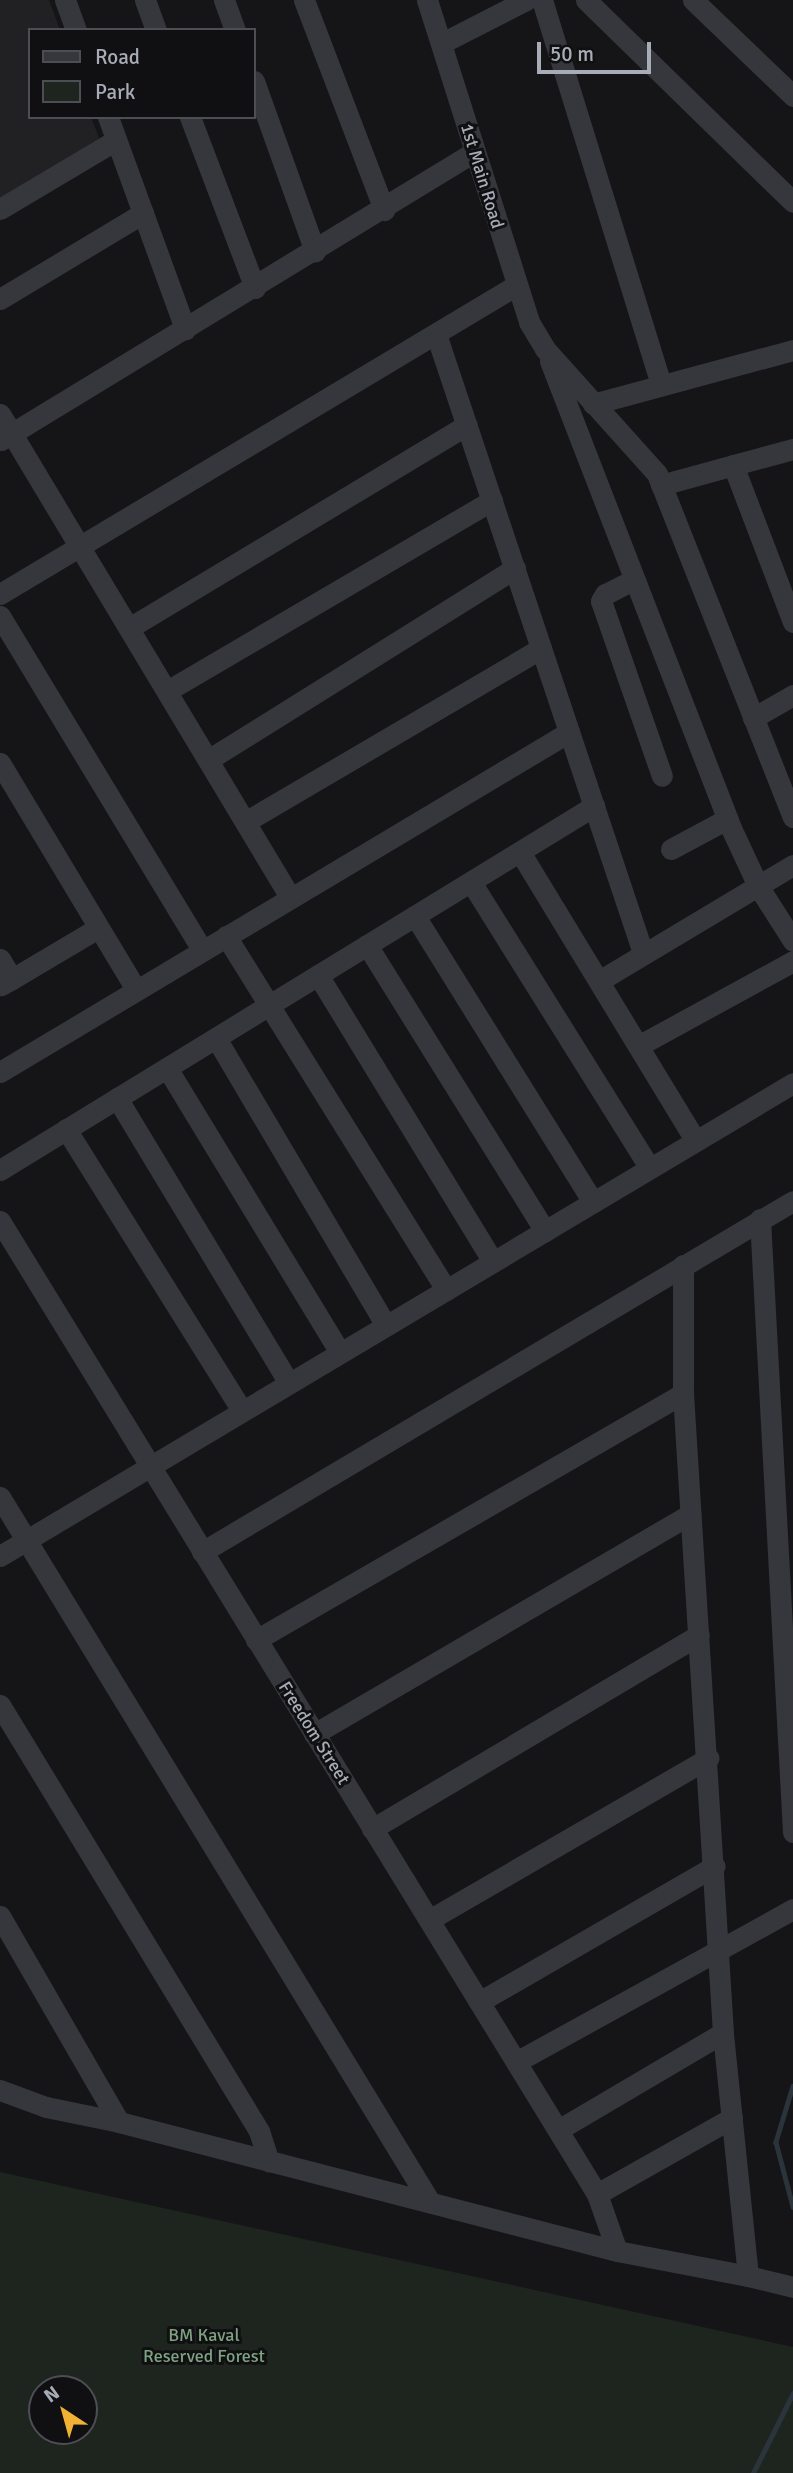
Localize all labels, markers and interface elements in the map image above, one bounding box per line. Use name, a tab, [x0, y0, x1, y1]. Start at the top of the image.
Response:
legend	[28, 28, 256, 119]
scale bar	[541, 28, 655, 72]
text: 50 m	[550, 41, 594, 67]
text: Road	[95, 44, 140, 70]
text: Park	[95, 79, 135, 105]
street label: 1st Main Road	[456, 121, 508, 231]
street label: Freedom Street	[274, 1678, 354, 1788]
park label: BM Kaval Reserved Forest	[143, 2325, 265, 2368]
north arrow	[28, 2375, 98, 2445]
text: N	[39, 2381, 64, 2408]

